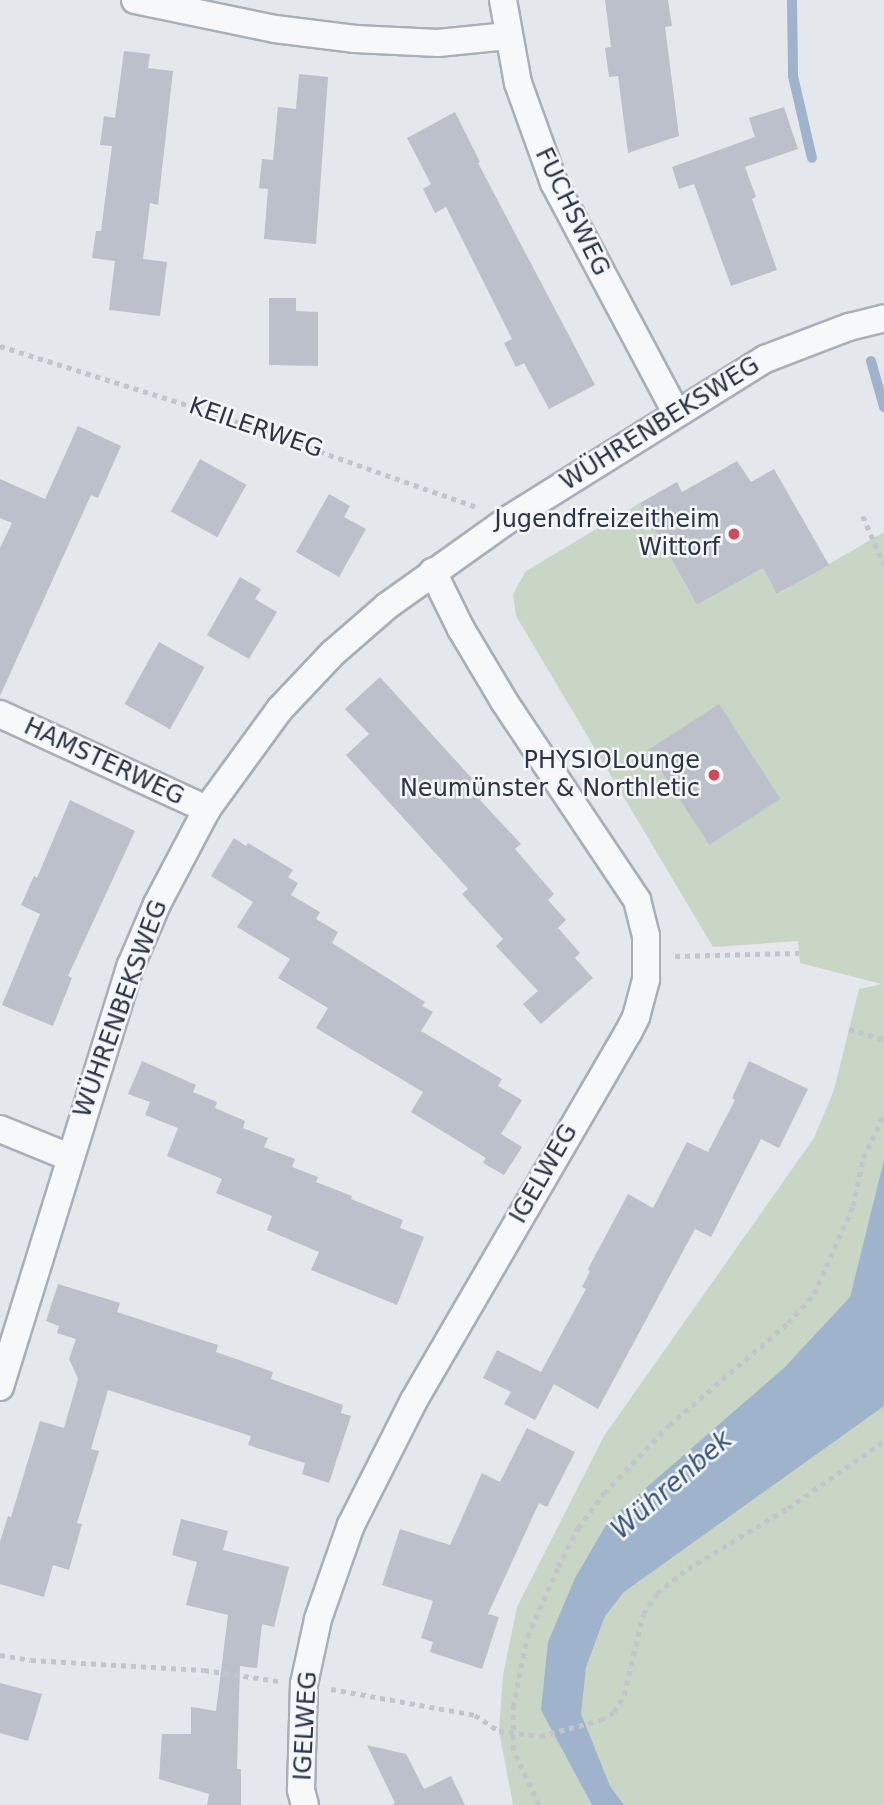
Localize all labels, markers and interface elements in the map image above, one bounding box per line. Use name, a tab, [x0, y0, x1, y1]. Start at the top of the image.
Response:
street label: FUCHSWEG	[529, 143, 615, 281]
street label: WÜHRENBEKSWEG	[555, 351, 765, 497]
street label: KEILERWEG	[185, 392, 327, 464]
place label: Jugendfreizeitheim Wittorf	[495, 506, 720, 562]
marker: Jugendfreizeitheim Wittorf	[726, 526, 742, 542]
street label: HAMSTERWEG	[19, 712, 189, 812]
place label: PHYSIOLounge Neumünster & Northletic	[400, 747, 700, 803]
marker: PHYSIOLounge Neumünster & Northletic	[706, 767, 722, 783]
street label: WÜHRENBEKSWEG	[68, 896, 174, 1122]
street label: IGELWEG	[504, 1119, 584, 1229]
water label: Wührenbek	[605, 1424, 739, 1546]
street label: IGELWEG	[289, 1671, 323, 1781]

